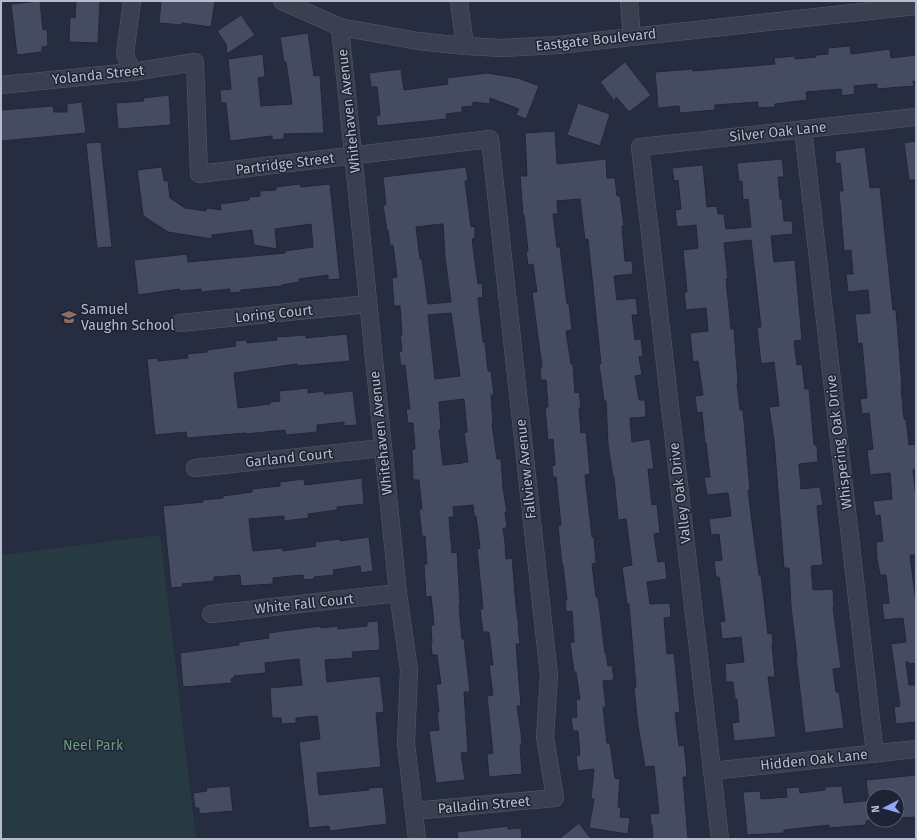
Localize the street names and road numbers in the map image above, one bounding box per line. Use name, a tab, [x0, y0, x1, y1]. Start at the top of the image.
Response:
street label: Eastgate Boulevard	[535, 25, 657, 55]
street label: Whitehaven Avenue	[334, 48, 364, 174]
street label: Yolanda Street	[51, 62, 146, 88]
street label: Silver Oak Lane	[729, 118, 827, 146]
street label: Partridge Street	[235, 149, 336, 179]
street label: Loring Court	[234, 301, 314, 327]
street label: Whitehaven Avenue	[366, 370, 396, 496]
street label: Whispering Oak Drive	[822, 374, 856, 510]
street label: Fallview Avenue	[512, 418, 540, 520]
street label: Valley Oak Drive	[665, 441, 695, 545]
street label: Garland Court	[244, 445, 335, 471]
street label: White Fall Court	[254, 590, 355, 618]
street label: Hidden Oak Lane	[759, 746, 869, 774]
street label: Palladin Street	[437, 792, 532, 818]

